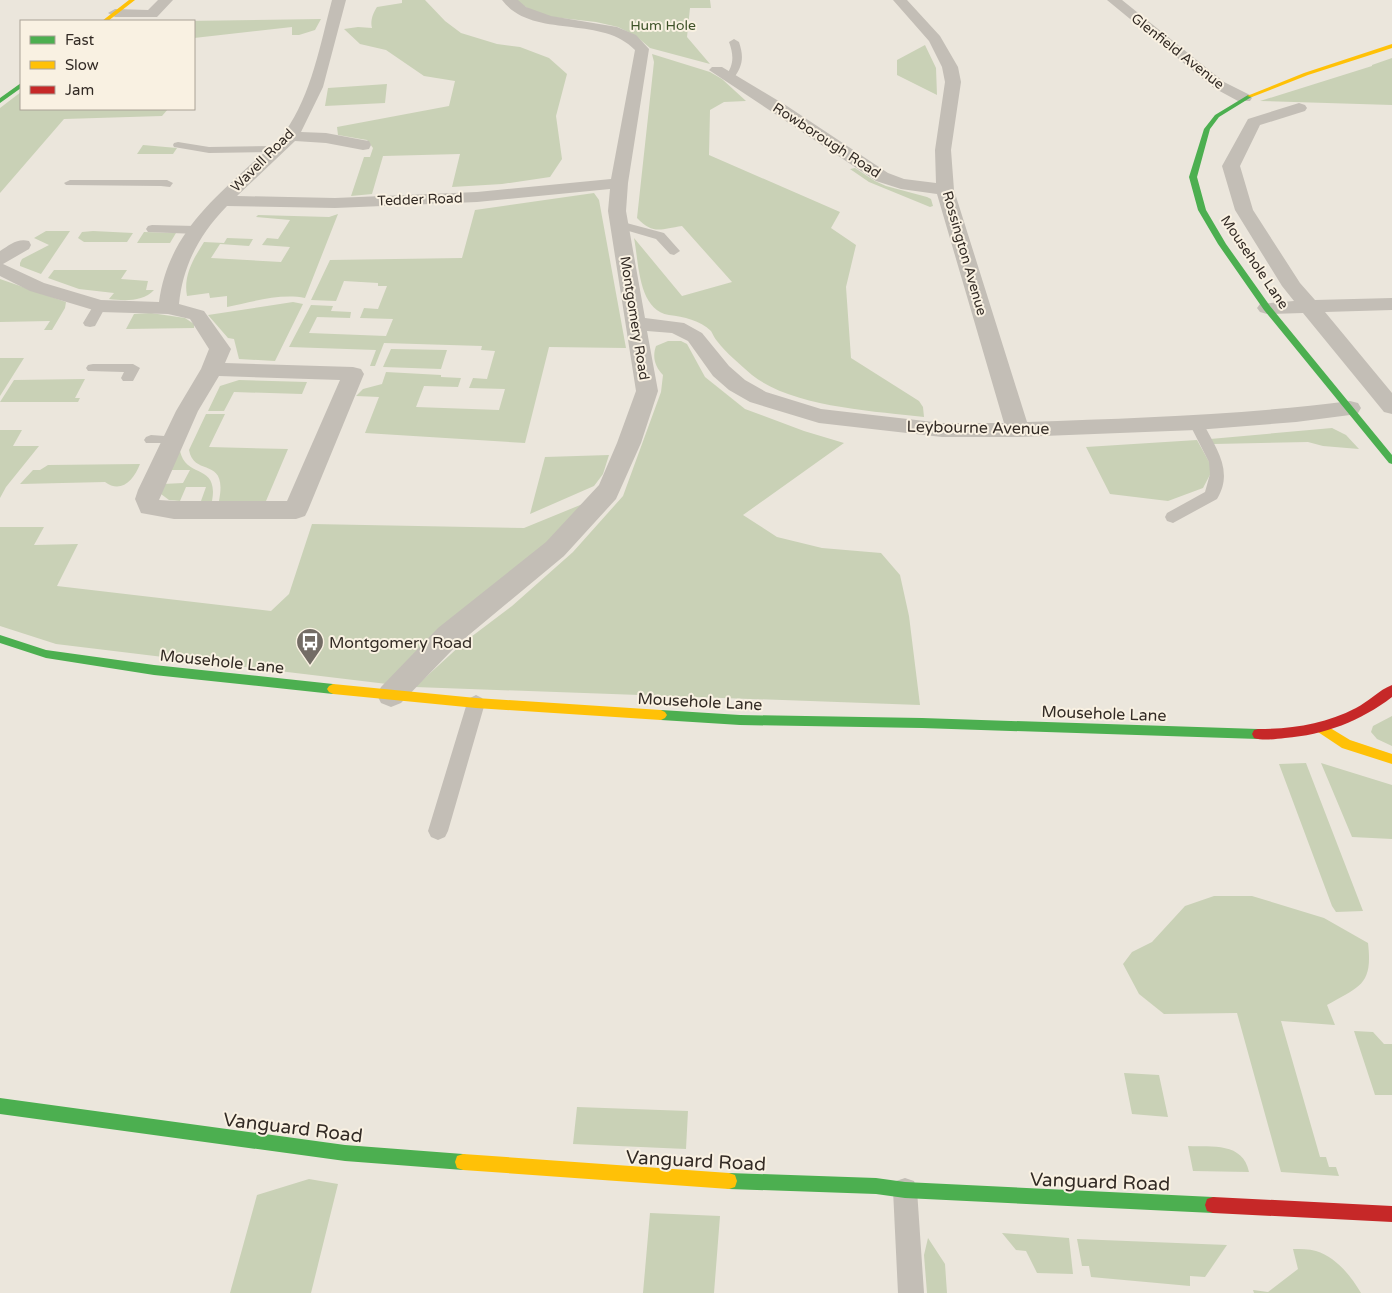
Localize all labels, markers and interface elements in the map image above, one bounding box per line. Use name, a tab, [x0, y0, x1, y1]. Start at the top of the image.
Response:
street label: Glenfield Avenue	[1128, 10, 1228, 93]
park label: Hum Hole	[630, 17, 696, 34]
legend	[20, 20, 195, 110]
text: Fast	[65, 31, 95, 49]
text: Slow	[65, 56, 99, 74]
text: Jam	[65, 81, 94, 99]
street label: Rowborough Road	[770, 99, 884, 182]
street label: Wavell Road	[227, 125, 297, 195]
street label: Rossington Avenue	[939, 189, 990, 317]
street label: Tedder Road	[377, 190, 463, 209]
street label: Mousehole Lane	[1217, 212, 1292, 312]
street label: Montgomery Road	[616, 255, 653, 381]
street label: Leybourne Avenue	[906, 417, 1050, 439]
bus stop icon: Montgomery Road	[295, 627, 325, 666]
place label: Montgomery Road	[329, 633, 472, 653]
street label: Mousehole Lane	[159, 646, 285, 678]
street label: Mousehole Lane	[637, 689, 763, 715]
street label: Mousehole Lane	[1041, 702, 1167, 726]
street label: Vanguard Road	[222, 1109, 364, 1147]
street label: Vanguard Road	[625, 1146, 767, 1176]
street label: Vanguard Road	[1029, 1169, 1170, 1195]

